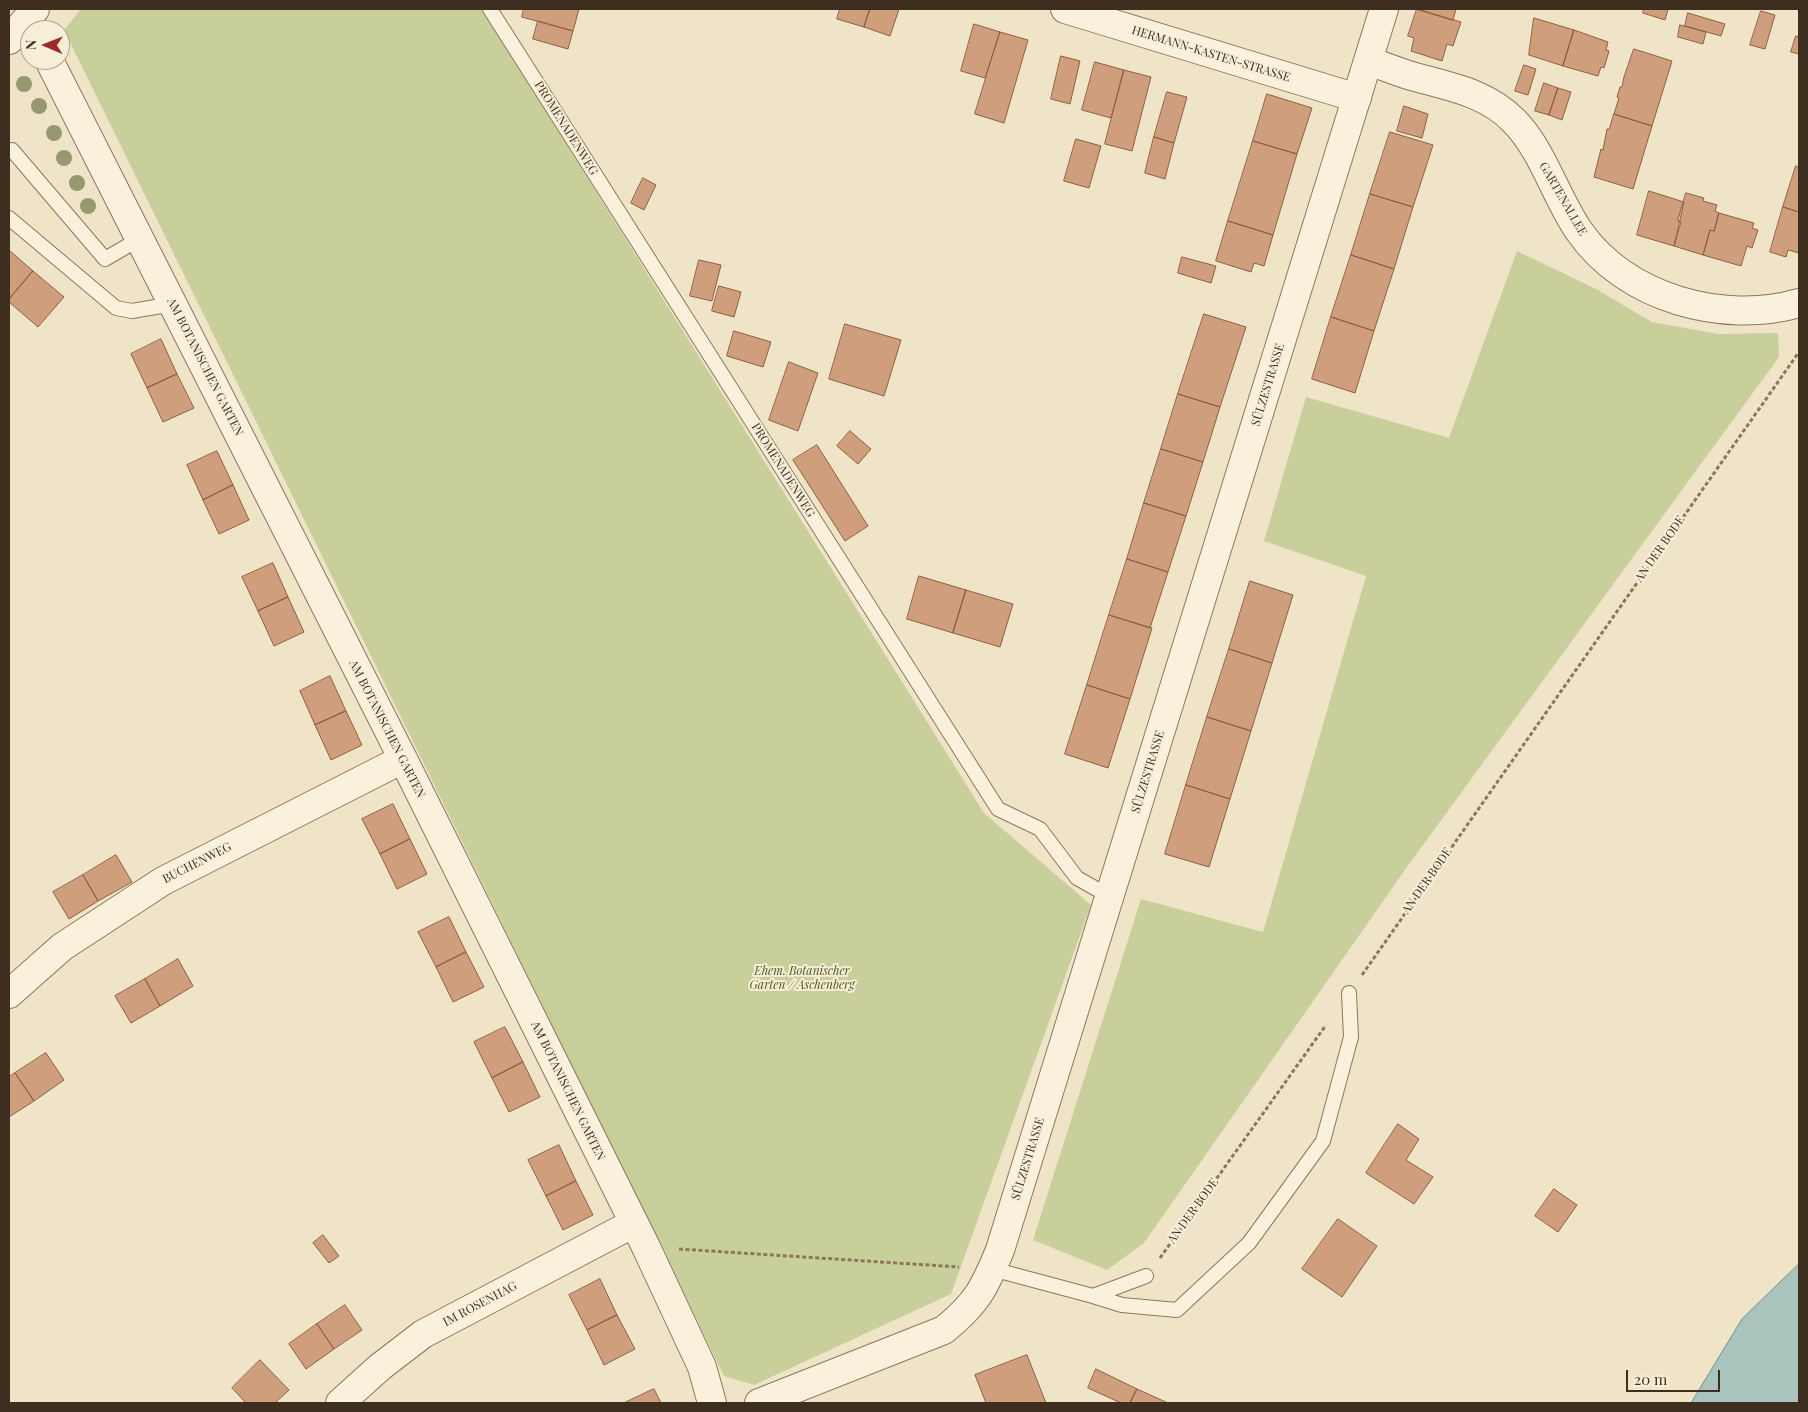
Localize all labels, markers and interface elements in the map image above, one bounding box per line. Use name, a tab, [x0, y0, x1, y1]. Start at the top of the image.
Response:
north arrow	[20, 20, 70, 70]
street label: HERMANN-KASTEN-STRASSE	[1130, 23, 1292, 85]
text: N	[21, 40, 40, 50]
street label: PROMENADENWEG	[531, 78, 601, 178]
street label: GARTENALLEE	[1536, 160, 1590, 238]
street label: AM BOTANISCHEN GARTEN	[164, 296, 246, 438]
street label: SÜLZESTRASSE	[1249, 342, 1287, 428]
street label: PROMENADENWEG	[748, 420, 818, 520]
street label: AN DER BODE	[1632, 513, 1688, 585]
street label: AM BOTANISCHEN GARTEN	[346, 658, 428, 800]
street label: SÜLZESTRASSE	[1129, 729, 1167, 815]
street label: BUCHENWEG	[160, 840, 234, 886]
street label: AN DER BODE	[1399, 845, 1455, 917]
park label: Ehem. Botanischer Garten / Aschenberg	[749, 964, 855, 992]
street label: AM BOTANISCHEN GARTEN	[528, 1019, 608, 1163]
street label: SÜLZESTRASSE	[1009, 1116, 1047, 1202]
street label: AN DER BODE	[1164, 1175, 1222, 1247]
street label: IM ROSENHAG	[441, 1279, 519, 1329]
scale bar	[1628, 1360, 1722, 1392]
text: 20 m	[1634, 1369, 1667, 1389]

